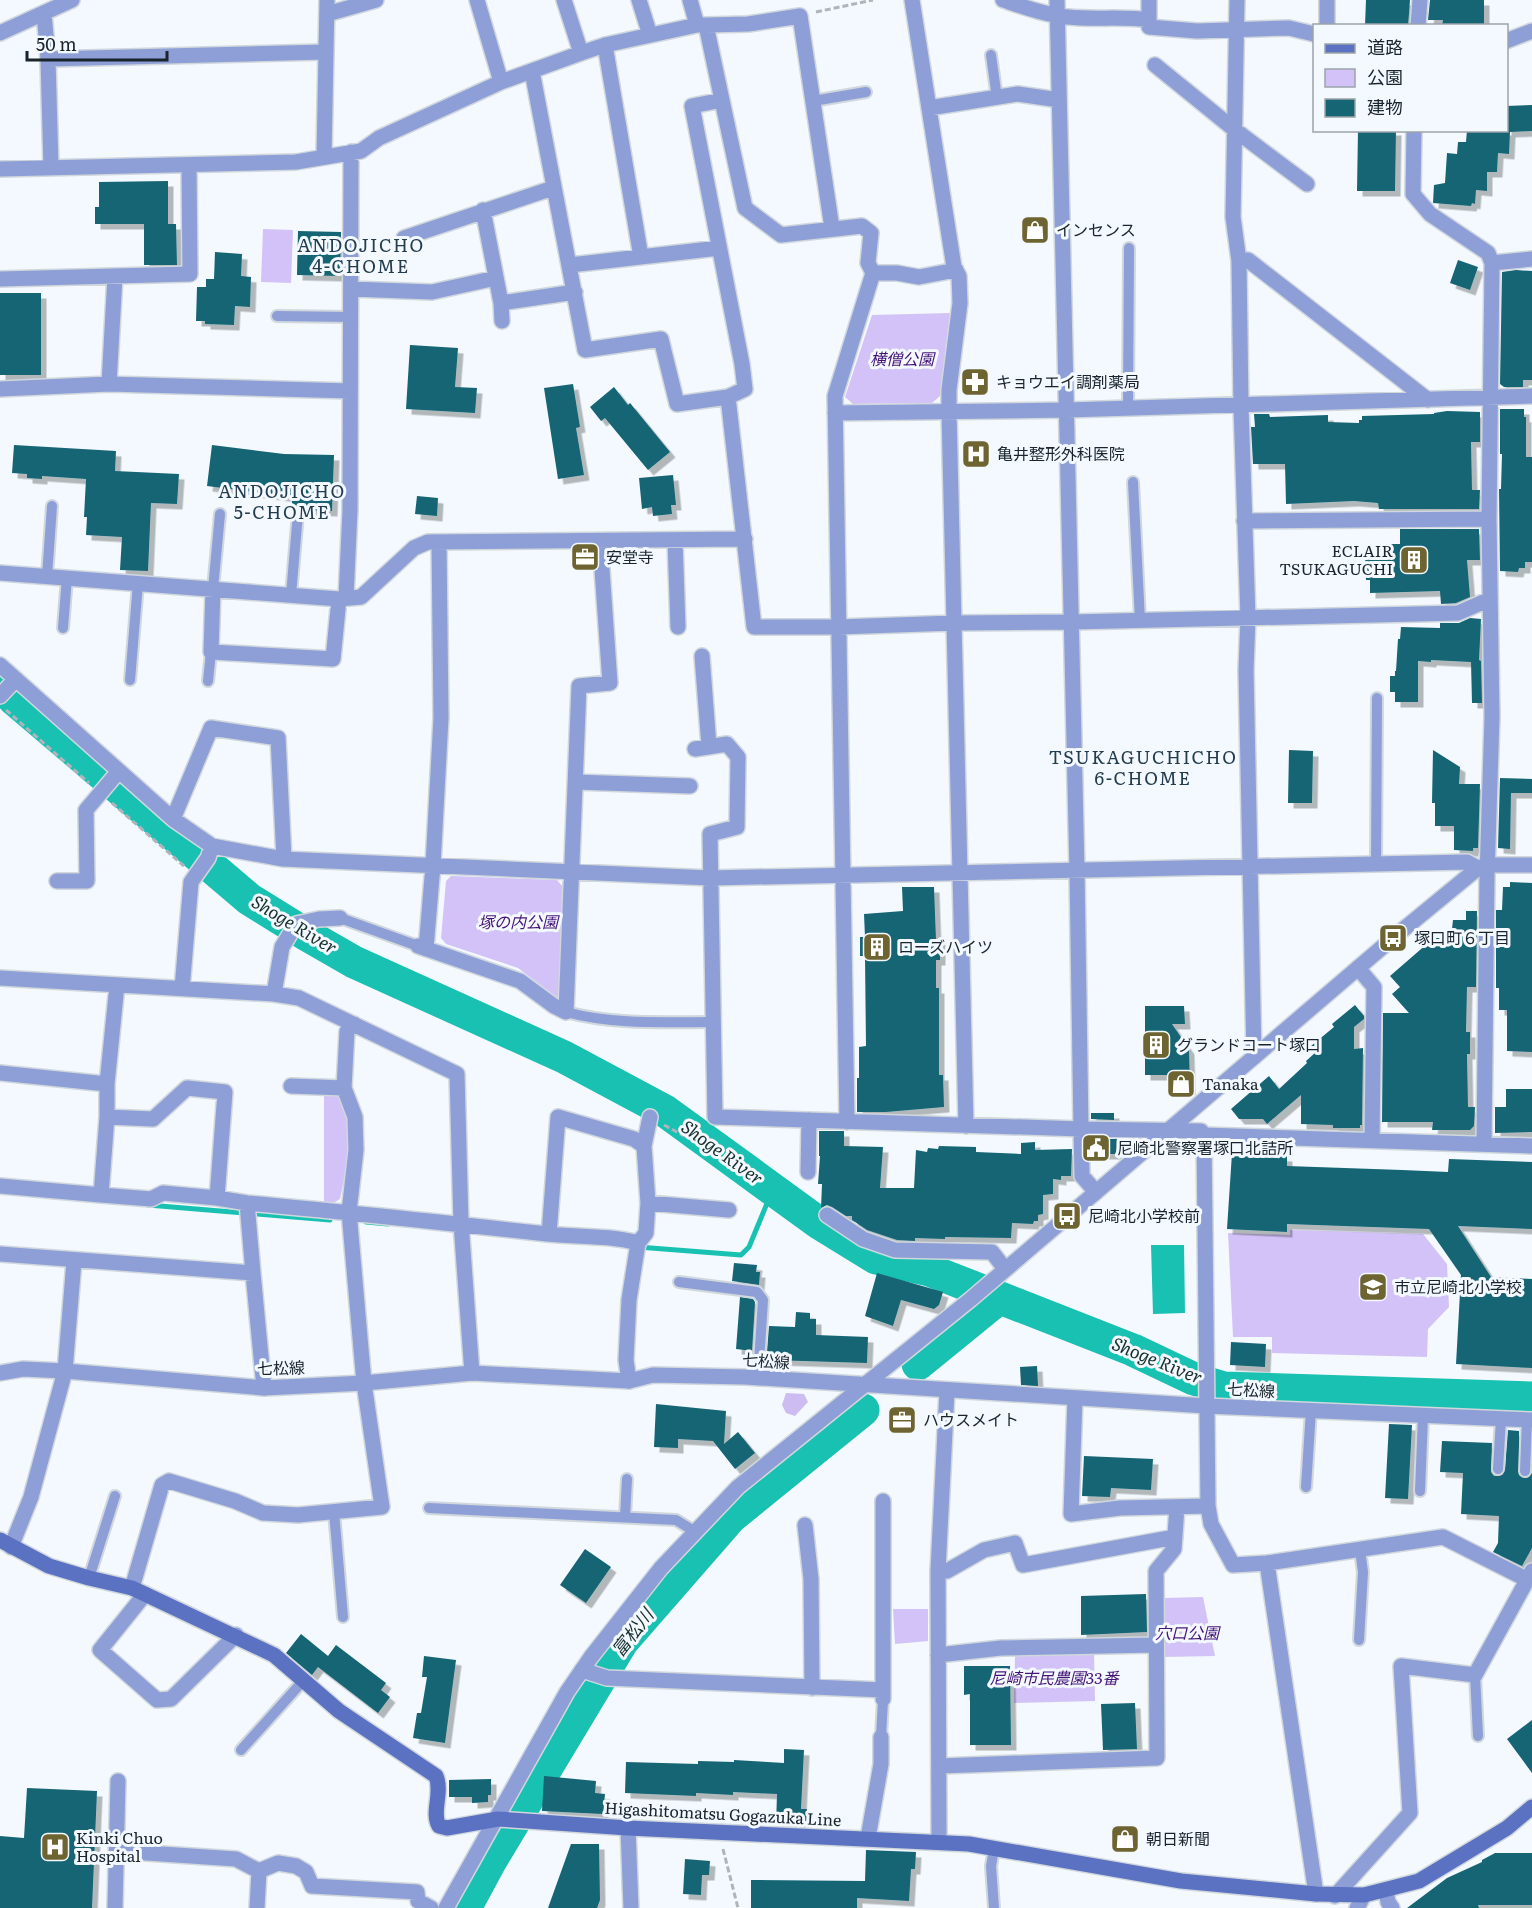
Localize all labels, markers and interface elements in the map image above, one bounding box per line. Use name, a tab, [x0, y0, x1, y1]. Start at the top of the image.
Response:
scale bar	[27, 24, 166, 62]
legend	[1313, 24, 1508, 132]
text: 50 m	[36, 30, 77, 57]
text: 道路	[1367, 33, 1403, 60]
text: 公園	[1367, 63, 1403, 90]
text: 建物	[1367, 93, 1403, 120]
shop icon: インセンス	[1019, 214, 1051, 246]
place label: インセンス	[1056, 217, 1136, 241]
district label: ANDOJICHO 4-CHOME	[297, 231, 425, 279]
park label: 横僧公園	[870, 346, 936, 370]
pharmacy icon: キョウエイ調剤薬局	[959, 366, 991, 398]
place label: キョウエイ調剤薬局	[996, 369, 1140, 393]
hospital icon: 亀井整形外科医院	[960, 438, 992, 470]
place label: 亀井整形外科医院	[997, 441, 1125, 465]
district label: ANDOJICHO 5-CHOME	[218, 477, 346, 525]
place label: ECLAIR TSUKAGUCHI	[1279, 538, 1393, 580]
office icon: 安堂寺	[569, 541, 601, 573]
place label: 安堂寺	[606, 544, 654, 568]
building icon: ECLAIR TSUKAGUCHI	[1398, 544, 1430, 576]
district label: TSUKAGUCHICHO 6-CHOME	[1049, 743, 1237, 791]
water label: Shoge River	[247, 888, 343, 960]
park label: 塚の内公園	[478, 909, 560, 933]
bus stop icon: 塚口町６丁目	[1377, 922, 1409, 954]
place label: 塚口町６丁目	[1414, 925, 1510, 949]
building icon: ローズハイツ	[861, 931, 893, 963]
place label: ローズハイツ	[898, 934, 993, 958]
building icon: グランドコート塚口	[1140, 1029, 1172, 1061]
place label: グランドコート塚口	[1177, 1032, 1321, 1056]
shop icon: Tanaka	[1165, 1068, 1197, 1100]
place label: Tanaka	[1202, 1071, 1259, 1095]
water label: Shoge River	[676, 1113, 769, 1191]
public building icon: 尼崎北警察署塚口北詰所	[1080, 1132, 1112, 1164]
place label: 尼崎北警察署塚口北詰所	[1117, 1135, 1293, 1159]
bus stop icon: 尼崎北小学校前	[1051, 1200, 1083, 1232]
place label: 尼崎北小学校前	[1088, 1203, 1200, 1227]
school or university icon: 市立尼崎北小学校	[1357, 1271, 1389, 1303]
place label: 市立尼崎北小学校	[1394, 1274, 1522, 1298]
water label: Shoge River	[1108, 1329, 1207, 1390]
street label: 七松線	[741, 1346, 791, 1374]
street label: 七松線	[257, 1355, 305, 1379]
street label: 七松線	[1226, 1376, 1276, 1402]
office icon: ハウスメイト	[886, 1404, 918, 1436]
place label: ハウスメイト	[923, 1407, 1019, 1431]
water label: 富松川	[605, 1601, 660, 1662]
park label: 穴口公園	[1155, 1620, 1221, 1644]
park label: 尼崎市民農園33番	[990, 1665, 1120, 1689]
street label: Higashitomatsu Gogazuka Line	[604, 1795, 842, 1831]
shop icon: 朝日新聞	[1109, 1823, 1141, 1855]
place label: Kinki Chuo Hospital	[76, 1825, 163, 1867]
place label: 朝日新聞	[1146, 1826, 1210, 1850]
hospital icon: Kinki Chuo Hospital	[39, 1831, 71, 1863]

